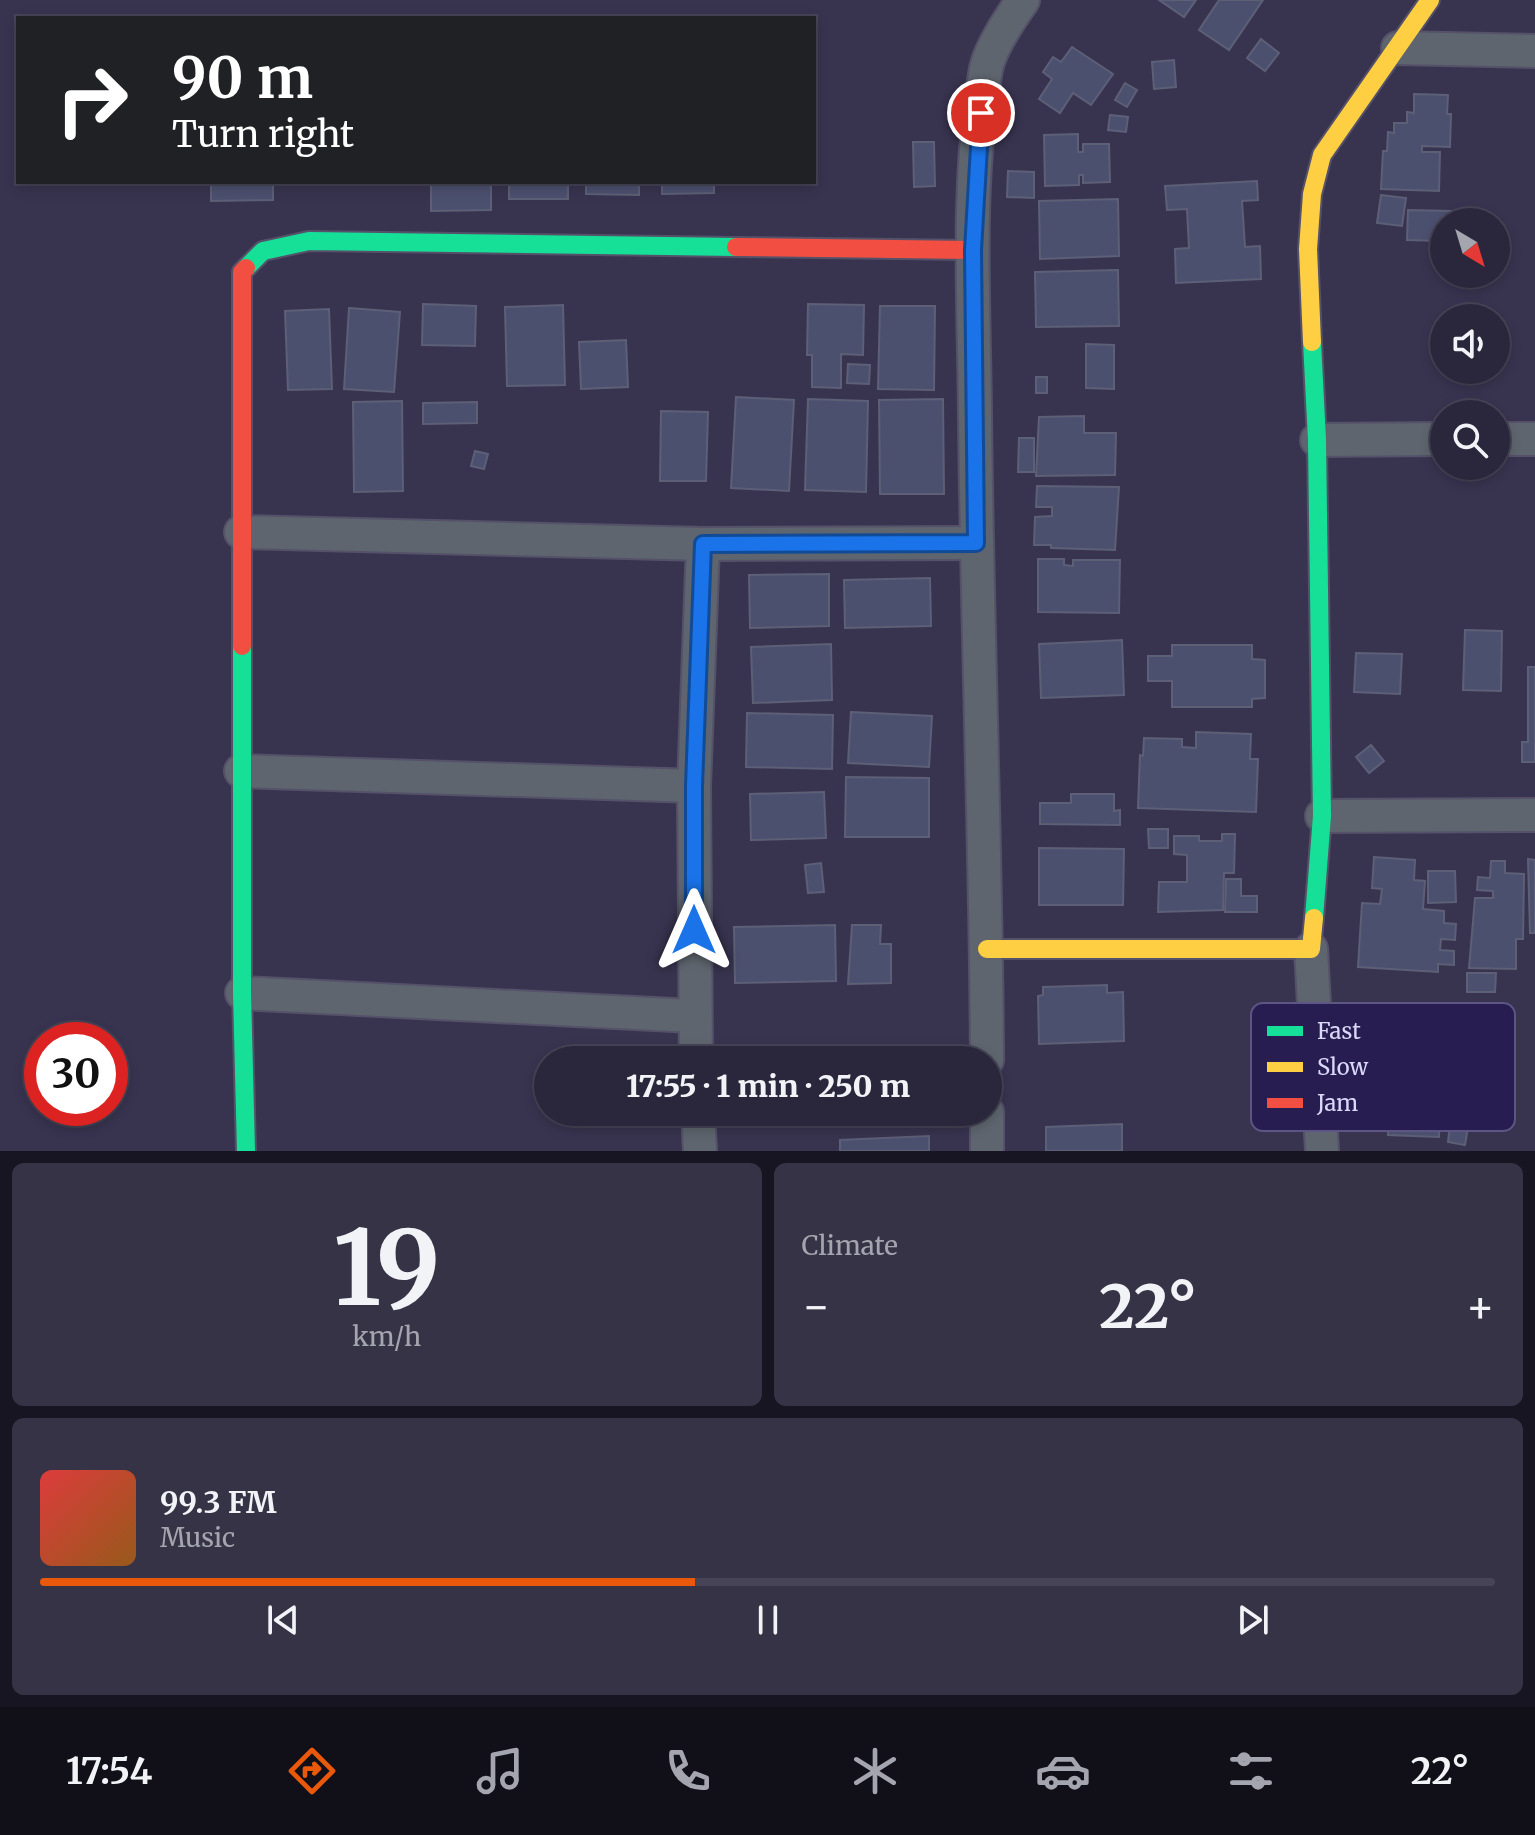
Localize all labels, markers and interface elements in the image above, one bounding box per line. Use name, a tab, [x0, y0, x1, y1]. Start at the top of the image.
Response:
text: 90 m	[172, 43, 313, 113]
icon: right	[40, 48, 144, 152]
pin	[947, 79, 1015, 147]
icon: arrive	[959, 91, 1003, 135]
text: Turn right	[172, 112, 354, 157]
north arrow	[1430, 208, 1510, 288]
map controls	[1430, 208, 1510, 480]
button: sound	[1430, 304, 1510, 384]
button: search	[1430, 400, 1510, 480]
position arrow	[652, 888, 736, 972]
legend	[1251, 1003, 1515, 1131]
text: Fast	[1317, 1017, 1361, 1045]
speed limit sign: 30	[24, 1022, 128, 1126]
text: Slow	[1317, 1053, 1368, 1081]
text: 17:55 · 1 min · 250 m	[626, 1067, 910, 1105]
text: Jam	[1316, 1089, 1358, 1117]
text: 19	[333, 1203, 440, 1333]
text: Climate	[802, 1229, 898, 1262]
text: 22°	[1099, 1269, 1197, 1344]
text: −	[802, 1279, 831, 1334]
text: +	[1466, 1279, 1495, 1334]
text: km/h	[352, 1320, 421, 1353]
text: 99.3 FM	[160, 1483, 277, 1521]
text: Music	[160, 1521, 235, 1554]
icon: previous	[261, 1598, 305, 1642]
icon: pause	[746, 1598, 790, 1642]
icon: next	[1231, 1598, 1275, 1642]
icon: directions	[284, 1743, 340, 1799]
icon: music	[472, 1743, 528, 1799]
icon: phone	[660, 1743, 716, 1799]
icon: climate	[847, 1743, 903, 1799]
icon: car	[1035, 1743, 1091, 1799]
icon: filters	[1223, 1743, 1279, 1799]
text: 17:54	[66, 1749, 152, 1794]
text: 22°	[1411, 1749, 1469, 1794]

